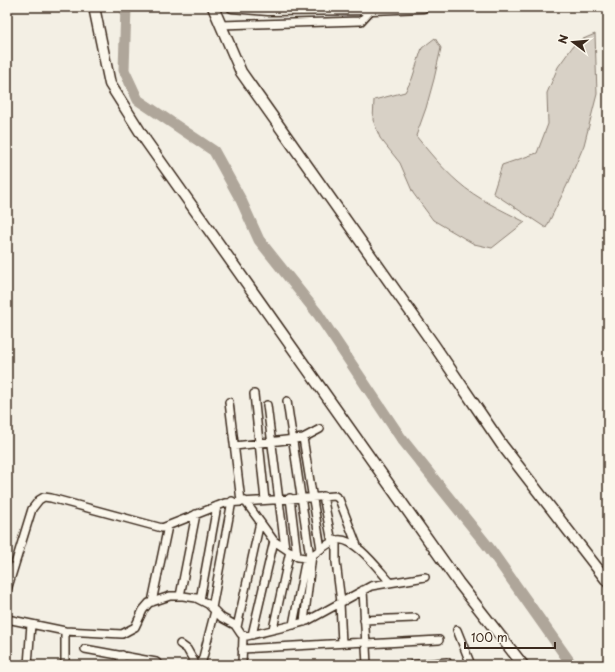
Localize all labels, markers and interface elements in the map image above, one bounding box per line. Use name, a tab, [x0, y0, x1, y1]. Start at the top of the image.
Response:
north arrow	[553, 22, 593, 62]
text: N	[554, 32, 572, 46]
scale bar	[465, 624, 555, 650]
text: 100 m	[471, 628, 508, 646]

